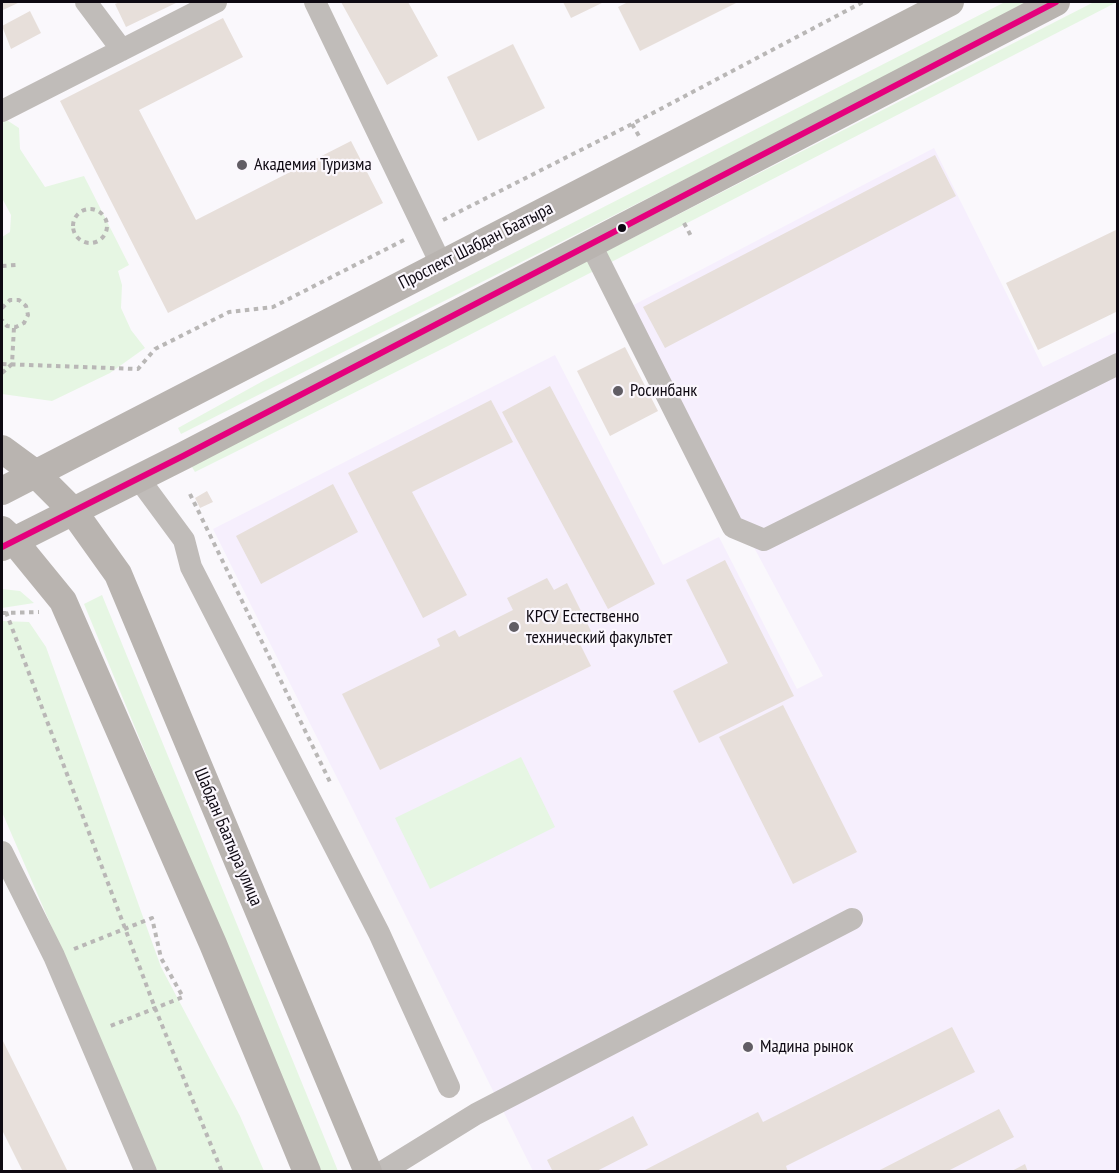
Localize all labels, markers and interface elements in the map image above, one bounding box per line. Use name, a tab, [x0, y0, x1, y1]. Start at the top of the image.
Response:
place label: Академия Туризма	[254, 154, 372, 176]
marker: Академия Туризма	[235, 158, 249, 172]
street label: Проспект Шабдан Баатыра	[395, 198, 557, 294]
unlabelled marker	[616, 222, 628, 234]
place label: Росинбанк	[630, 380, 697, 402]
marker: Росинбанк	[611, 384, 625, 398]
place label: КРСУ Естественно технический факультет	[526, 606, 672, 648]
marker: КРСУ Естественно технический факультет	[507, 620, 521, 634]
street label: Шабдан Баатыра улица	[189, 765, 267, 909]
place label: Мадина рынок	[760, 1036, 853, 1058]
marker: Мадина рынок	[741, 1040, 755, 1054]

